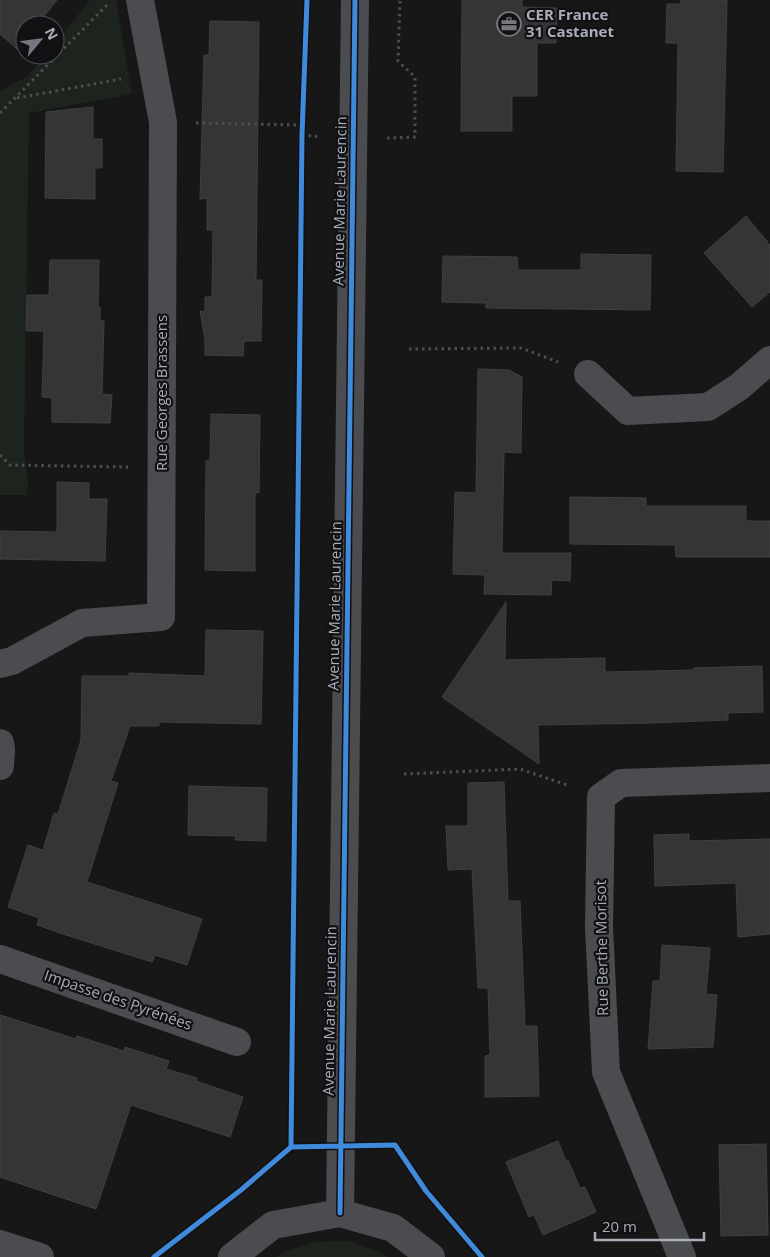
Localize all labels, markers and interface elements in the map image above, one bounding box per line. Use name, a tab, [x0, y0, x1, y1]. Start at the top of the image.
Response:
place label: CER France 31 Castanet	[526, 4, 614, 41]
office icon: CER France 31 Castanet	[496, 11, 522, 37]
north arrow	[15, 15, 65, 65]
text: N	[41, 24, 63, 43]
street label: Avenue Marie Laurencin	[328, 116, 350, 286]
street label: Rue Georges Brassens	[151, 315, 171, 471]
street label: Avenue Marie Laurencin	[323, 521, 345, 691]
street label: Rue Berthe Morisot	[590, 880, 612, 1016]
street label: Avenue Marie Laurencin	[318, 926, 340, 1096]
street label: Impasse des Pyrénées	[42, 964, 195, 1034]
scale bar	[595, 1210, 704, 1242]
text: 20 m	[602, 1216, 637, 1236]

